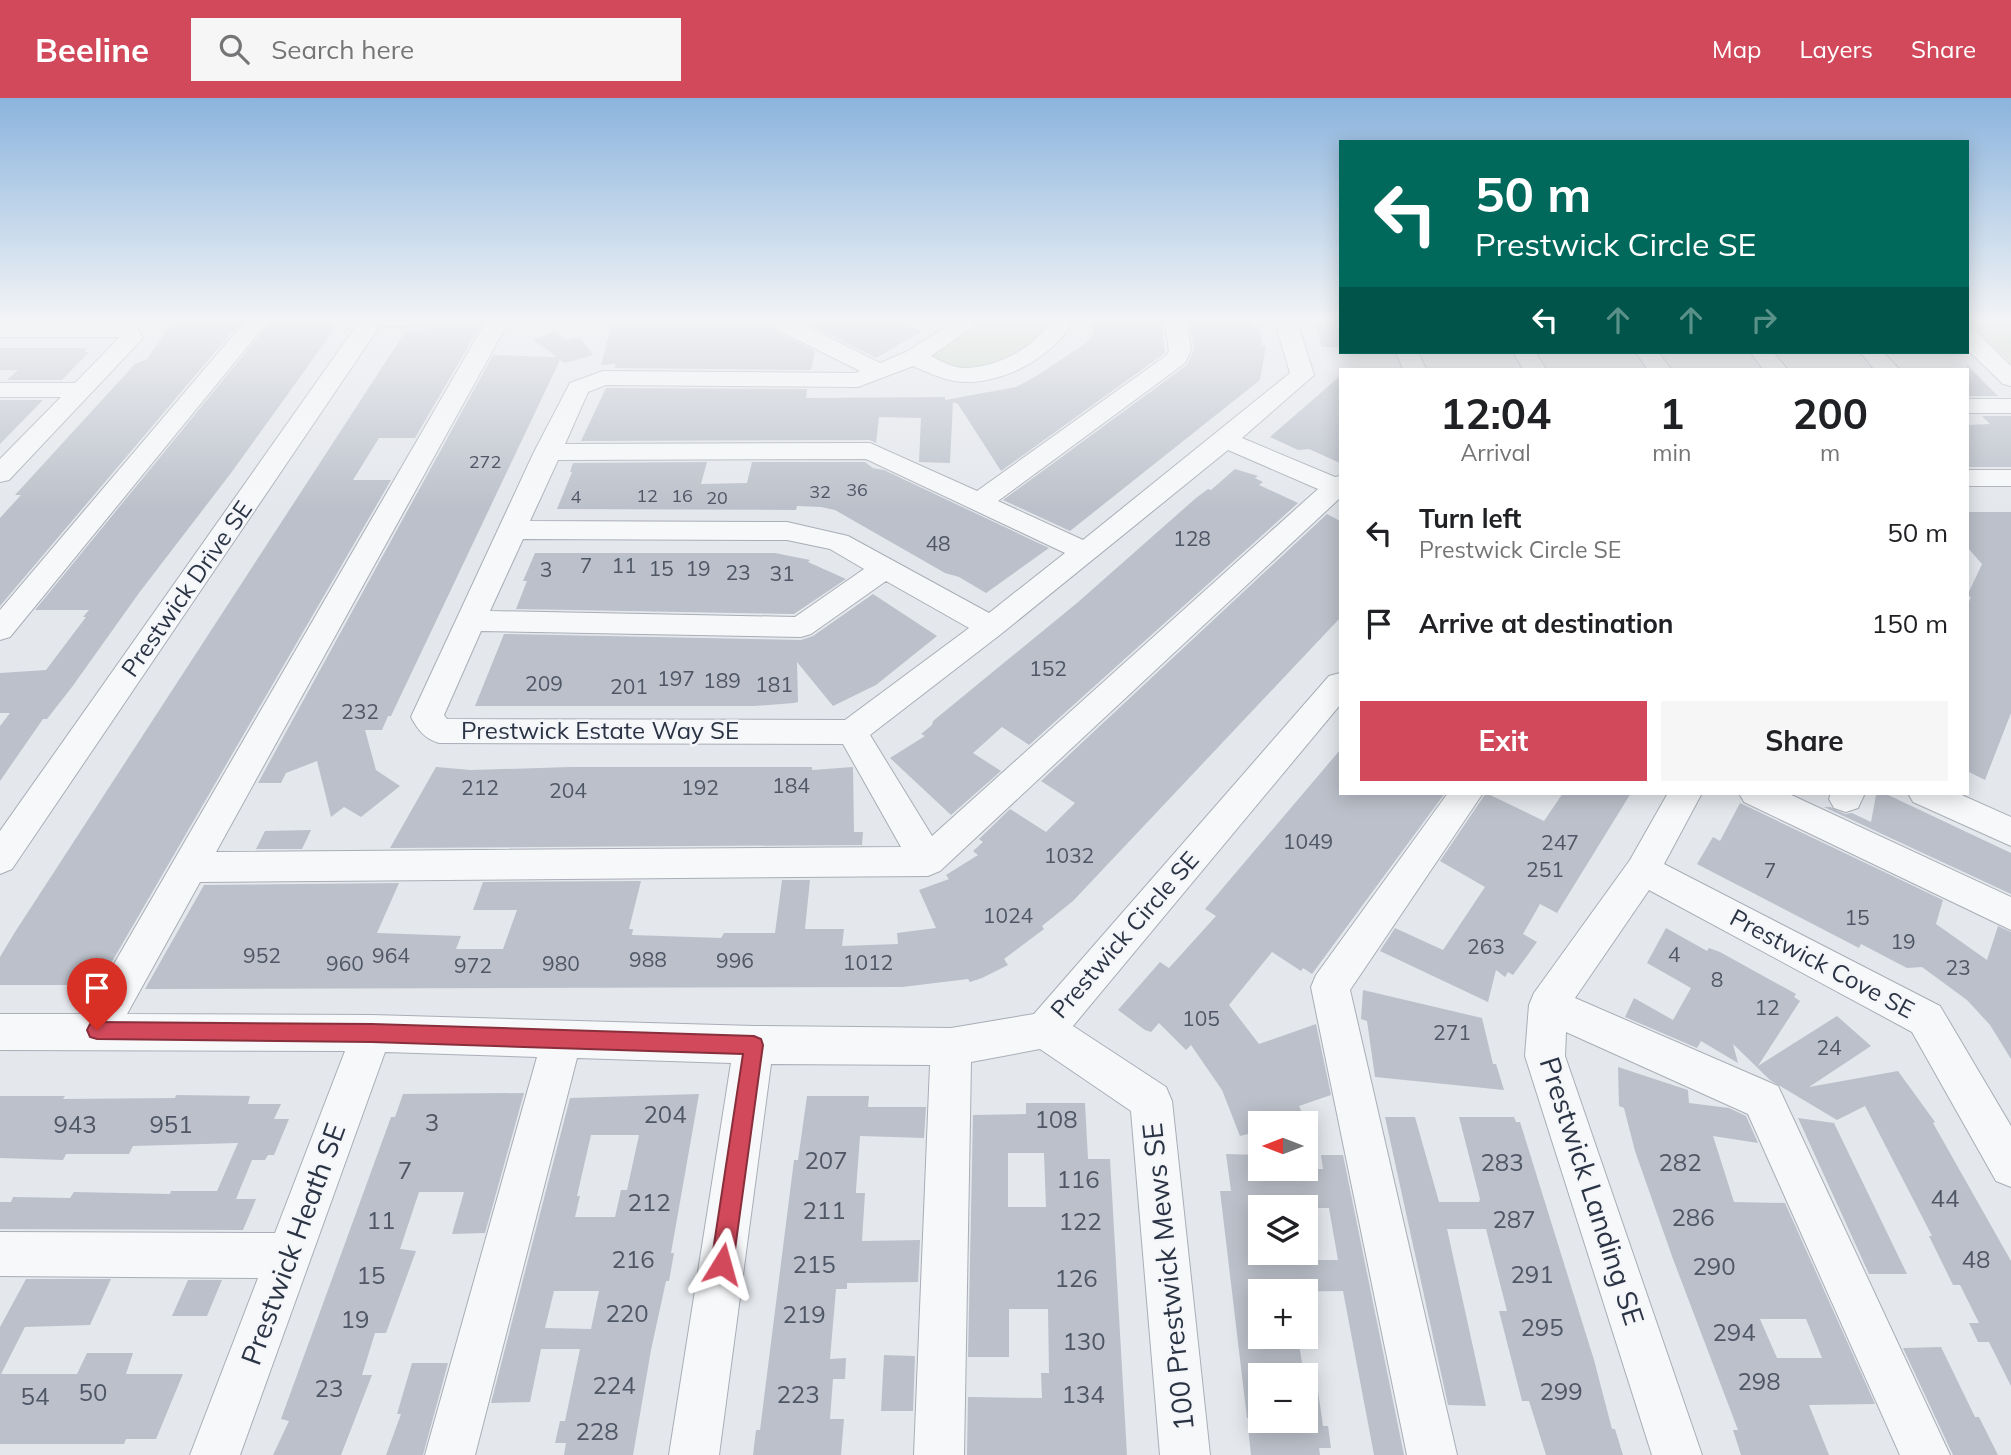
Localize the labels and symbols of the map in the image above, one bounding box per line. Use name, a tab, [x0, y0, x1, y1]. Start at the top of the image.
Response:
house number: 272	[469, 450, 501, 473]
house number: 36	[846, 478, 868, 501]
house number: 32	[809, 480, 831, 503]
house number: 12	[636, 484, 658, 507]
house number: 16	[671, 484, 693, 507]
house number: 4	[571, 485, 582, 508]
house number: 20	[706, 486, 728, 509]
street label: Prestwick Drive SE	[114, 495, 258, 682]
house number: 128	[1173, 525, 1211, 551]
house number: 48	[925, 530, 951, 556]
house number: 7	[580, 552, 592, 578]
house number: 11	[611, 552, 637, 578]
house number: 15	[648, 555, 674, 581]
house number: 19	[685, 555, 711, 581]
house number: 3	[540, 556, 552, 582]
house number: 23	[725, 559, 751, 585]
house number: 31	[769, 560, 795, 586]
house number: 152	[1029, 655, 1067, 681]
house number: 197	[657, 665, 695, 691]
house number: 189	[703, 667, 741, 693]
house number: 209	[525, 670, 563, 696]
house number: 181	[755, 671, 793, 697]
house number: 201	[610, 673, 648, 699]
house number: 232	[341, 698, 379, 724]
street label: Prestwick Estate Way SE	[461, 715, 739, 745]
house number: 184	[772, 772, 810, 798]
house number: 212	[461, 774, 499, 800]
house number: 192	[681, 774, 719, 800]
house number: 204	[549, 777, 587, 803]
house number: 1049	[1283, 828, 1333, 854]
house number: 247	[1541, 829, 1579, 855]
house number: 1032	[1044, 842, 1094, 868]
street label: Prestwick Circle SE	[1044, 845, 1205, 1024]
house number: 251	[1526, 856, 1564, 882]
house number: 7	[1764, 857, 1776, 883]
house number: 1024	[983, 902, 1034, 928]
street label: Prestwick Cove SE	[1725, 902, 1920, 1024]
house number: 15	[1844, 904, 1870, 930]
house number: 19	[1890, 928, 1916, 954]
house number: 263	[1467, 933, 1505, 959]
house number: 4	[1668, 941, 1681, 967]
house number: 952	[243, 942, 281, 968]
house number: 964	[372, 942, 410, 968]
house number: 988	[629, 946, 667, 972]
house number: 996	[716, 947, 754, 973]
house number: 1012	[843, 949, 893, 975]
house number: 960	[326, 950, 364, 976]
house number: 980	[542, 950, 580, 976]
house number: 972	[454, 952, 492, 978]
house number: 23	[1945, 954, 1971, 980]
pin	[67, 958, 127, 1030]
house number: 8	[1711, 966, 1723, 992]
house number: 12	[1754, 994, 1780, 1020]
house number: 105	[1182, 1005, 1220, 1031]
house number: 271	[1433, 1019, 1471, 1045]
house number: 24	[1816, 1034, 1842, 1060]
street label: Prestwick Landing SE	[1533, 1052, 1652, 1329]
house number: 204	[643, 1099, 687, 1129]
house number: 108	[1034, 1104, 1078, 1134]
house number: 3	[425, 1107, 439, 1137]
house number: 943	[53, 1109, 97, 1139]
house number: 951	[149, 1109, 193, 1139]
north arrow	[1248, 1111, 1318, 1181]
street label: Prestwick Heath SE	[233, 1118, 352, 1369]
street label: 100 Prestwick Mews SE	[1134, 1121, 1201, 1433]
house number: 207	[804, 1145, 848, 1175]
house number: 283	[1480, 1147, 1524, 1177]
house number: 282	[1658, 1147, 1702, 1177]
house number: 7	[398, 1155, 412, 1185]
house number: 116	[1056, 1164, 1100, 1194]
house number: 44	[1931, 1183, 1959, 1213]
house number: 212	[627, 1187, 671, 1217]
house number: 211	[802, 1195, 846, 1225]
house number: 286	[1671, 1202, 1715, 1232]
house number: 287	[1492, 1204, 1536, 1234]
house number: 11	[367, 1205, 395, 1235]
house number: 122	[1058, 1206, 1102, 1236]
position arrow	[685, 1227, 759, 1301]
house number: 216	[611, 1244, 655, 1274]
house number: 48	[1962, 1244, 1990, 1274]
house number: 215	[792, 1249, 836, 1279]
house number: 290	[1692, 1251, 1736, 1281]
house number: 291	[1510, 1259, 1554, 1289]
house number: 15	[357, 1260, 385, 1290]
house number: 126	[1054, 1263, 1098, 1293]
house number: 220	[605, 1298, 649, 1328]
house number: 219	[782, 1299, 826, 1329]
house number: 19	[341, 1304, 369, 1334]
house number: 295	[1520, 1312, 1564, 1342]
house number: 294	[1712, 1317, 1756, 1347]
house number: 130	[1062, 1326, 1106, 1356]
house number: 298	[1737, 1366, 1781, 1396]
house number: 224	[592, 1370, 636, 1400]
house number: 23	[315, 1373, 343, 1403]
house number: 299	[1539, 1376, 1583, 1406]
house number: 50	[79, 1377, 107, 1407]
house number: 223	[776, 1379, 820, 1409]
house number: 134	[1061, 1379, 1105, 1409]
house number: 54	[21, 1381, 49, 1411]
house number: 228	[575, 1416, 619, 1446]

